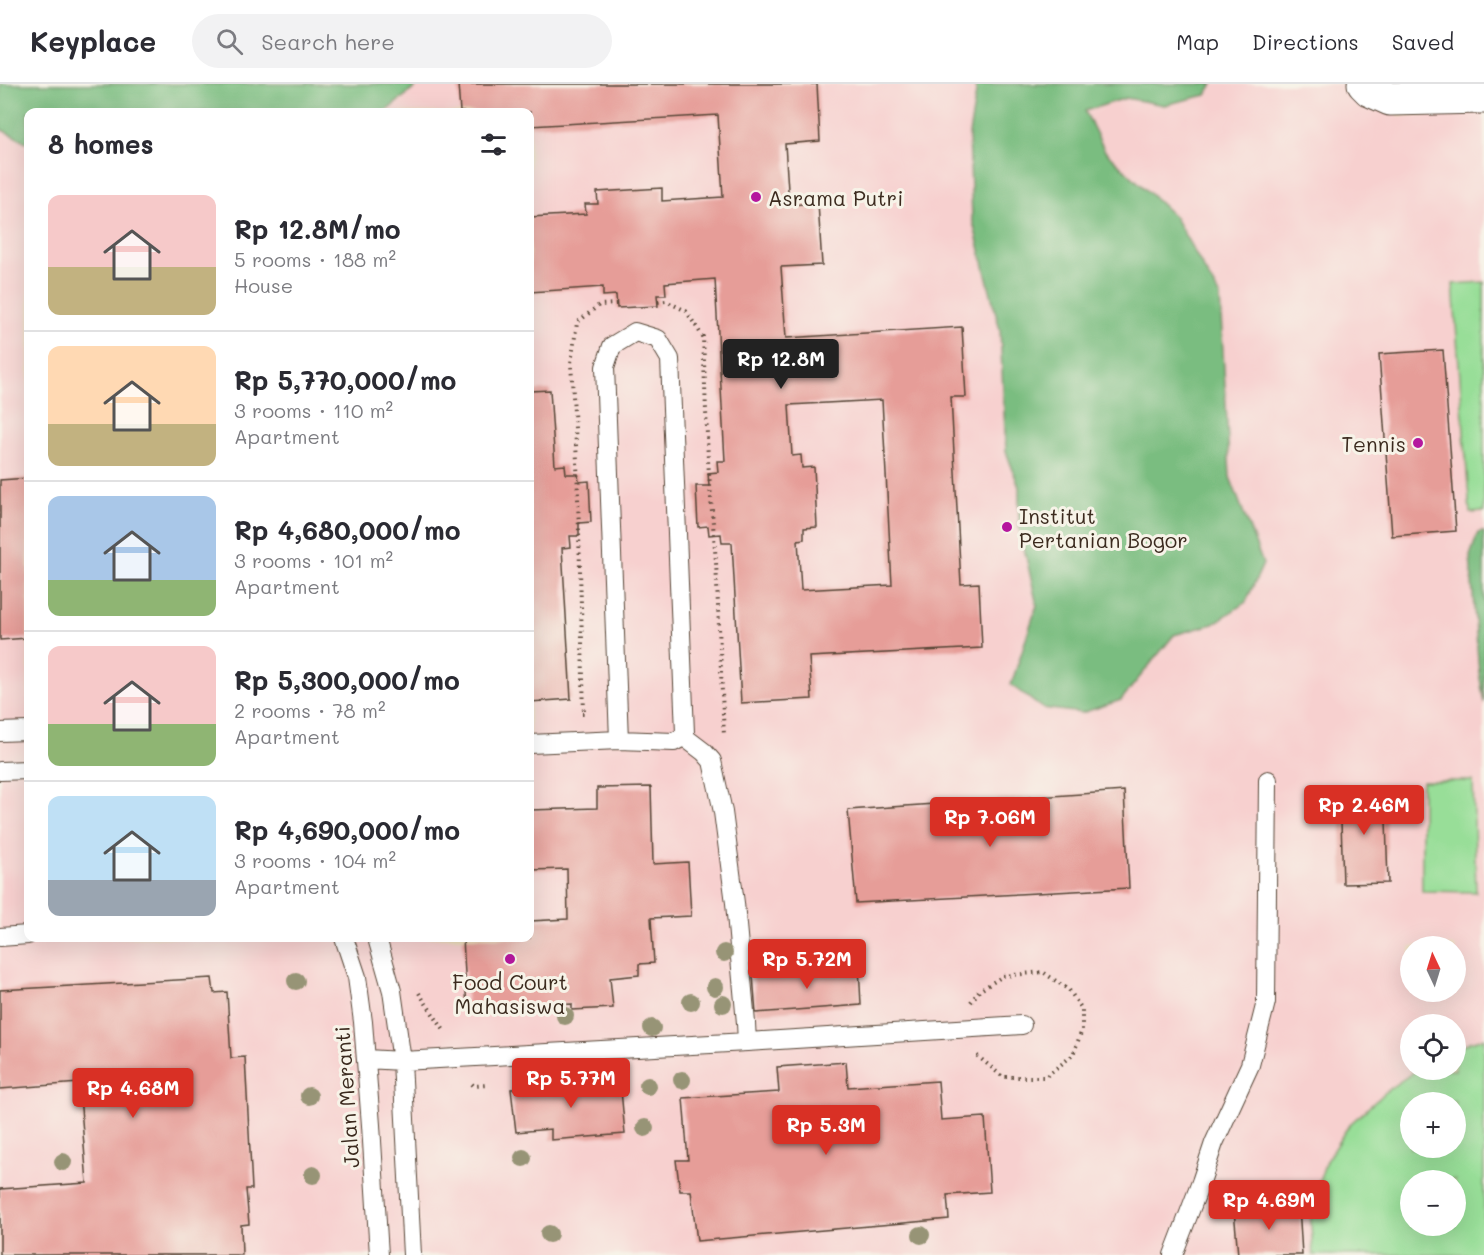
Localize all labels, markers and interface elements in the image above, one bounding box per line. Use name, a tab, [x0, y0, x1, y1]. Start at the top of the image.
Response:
search box	[192, 14, 612, 68]
text: Keyplace	[30, 23, 156, 59]
icon: search	[213, 25, 246, 58]
text: Search here	[261, 27, 395, 56]
text: Map	[1176, 28, 1219, 55]
text: Directions	[1252, 28, 1359, 55]
text: Saved	[1392, 28, 1454, 55]
text: 8 homes	[48, 127, 154, 161]
icon: filters	[477, 128, 510, 161]
place label: Asrama Putri	[768, 184, 903, 211]
marker: Asrama Putri	[749, 190, 763, 204]
text: Rp 12.8M/mo	[234, 212, 401, 246]
icon: home	[96, 219, 168, 291]
text: 5 rooms · 188 m²	[234, 246, 396, 272]
text: House	[234, 272, 293, 298]
pin: Rp 12.8M	[719, 339, 843, 390]
text: Rp 12.8M	[737, 345, 825, 371]
text: Rp 5,770,000/mo	[234, 363, 456, 397]
icon: home	[96, 370, 168, 442]
text: 3 rooms · 110 m²	[234, 397, 393, 423]
text: Apartment	[234, 423, 340, 449]
place label: Tennis	[1341, 430, 1406, 457]
marker: Tennis	[1411, 436, 1425, 450]
place label: Institut Pertanian Bogor	[1019, 502, 1188, 553]
text: Rp 4,680,000/mo	[234, 513, 461, 547]
icon: home	[96, 520, 168, 592]
marker: Institut Pertanian Bogor	[1000, 520, 1014, 534]
text: 3 rooms · 101 m²	[234, 547, 393, 573]
text: Apartment	[234, 573, 340, 599]
text: Rp 5,300,000/mo	[234, 663, 460, 697]
icon: home	[96, 670, 168, 742]
text: 2 rooms · 78 m²	[234, 697, 386, 723]
text: Apartment	[234, 723, 340, 749]
pin: Rp 2.46M	[1302, 785, 1426, 836]
text: Rp 2.46M	[1318, 791, 1410, 817]
pin: Rp 7.06M	[928, 797, 1052, 848]
text: Rp 7.06M	[944, 803, 1036, 829]
text: Rp 4,690,000/mo	[234, 813, 460, 847]
icon: home	[96, 820, 168, 892]
text: 3 rooms · 104 m²	[234, 847, 396, 873]
text: Apartment	[234, 873, 340, 899]
north arrow	[1400, 936, 1466, 1002]
map controls	[1400, 936, 1466, 1236]
pin: Rp 5.72M	[745, 939, 869, 990]
text: Rp 5.72M	[762, 945, 852, 971]
marker: Food Court Mahasiswa	[503, 952, 517, 966]
place label: Food Court Mahasiswa	[452, 968, 568, 1019]
button: locate	[1400, 1014, 1466, 1080]
street label: Jalan Meranti	[328, 1025, 364, 1169]
pin: Rp 5.77M	[509, 1058, 633, 1109]
text: Rp 5.77M	[526, 1064, 616, 1090]
pin: Rp 4.68M	[71, 1068, 195, 1119]
text: Rp 4.68M	[86, 1074, 180, 1100]
button: +	[1400, 1092, 1466, 1158]
pin: Rp 5.3M	[771, 1105, 881, 1156]
text: Rp 5.3M	[786, 1111, 866, 1137]
button: −	[1400, 1170, 1466, 1236]
pin: Rp 4.69M	[1207, 1180, 1331, 1231]
text: Rp 4.69M	[1223, 1186, 1315, 1212]

